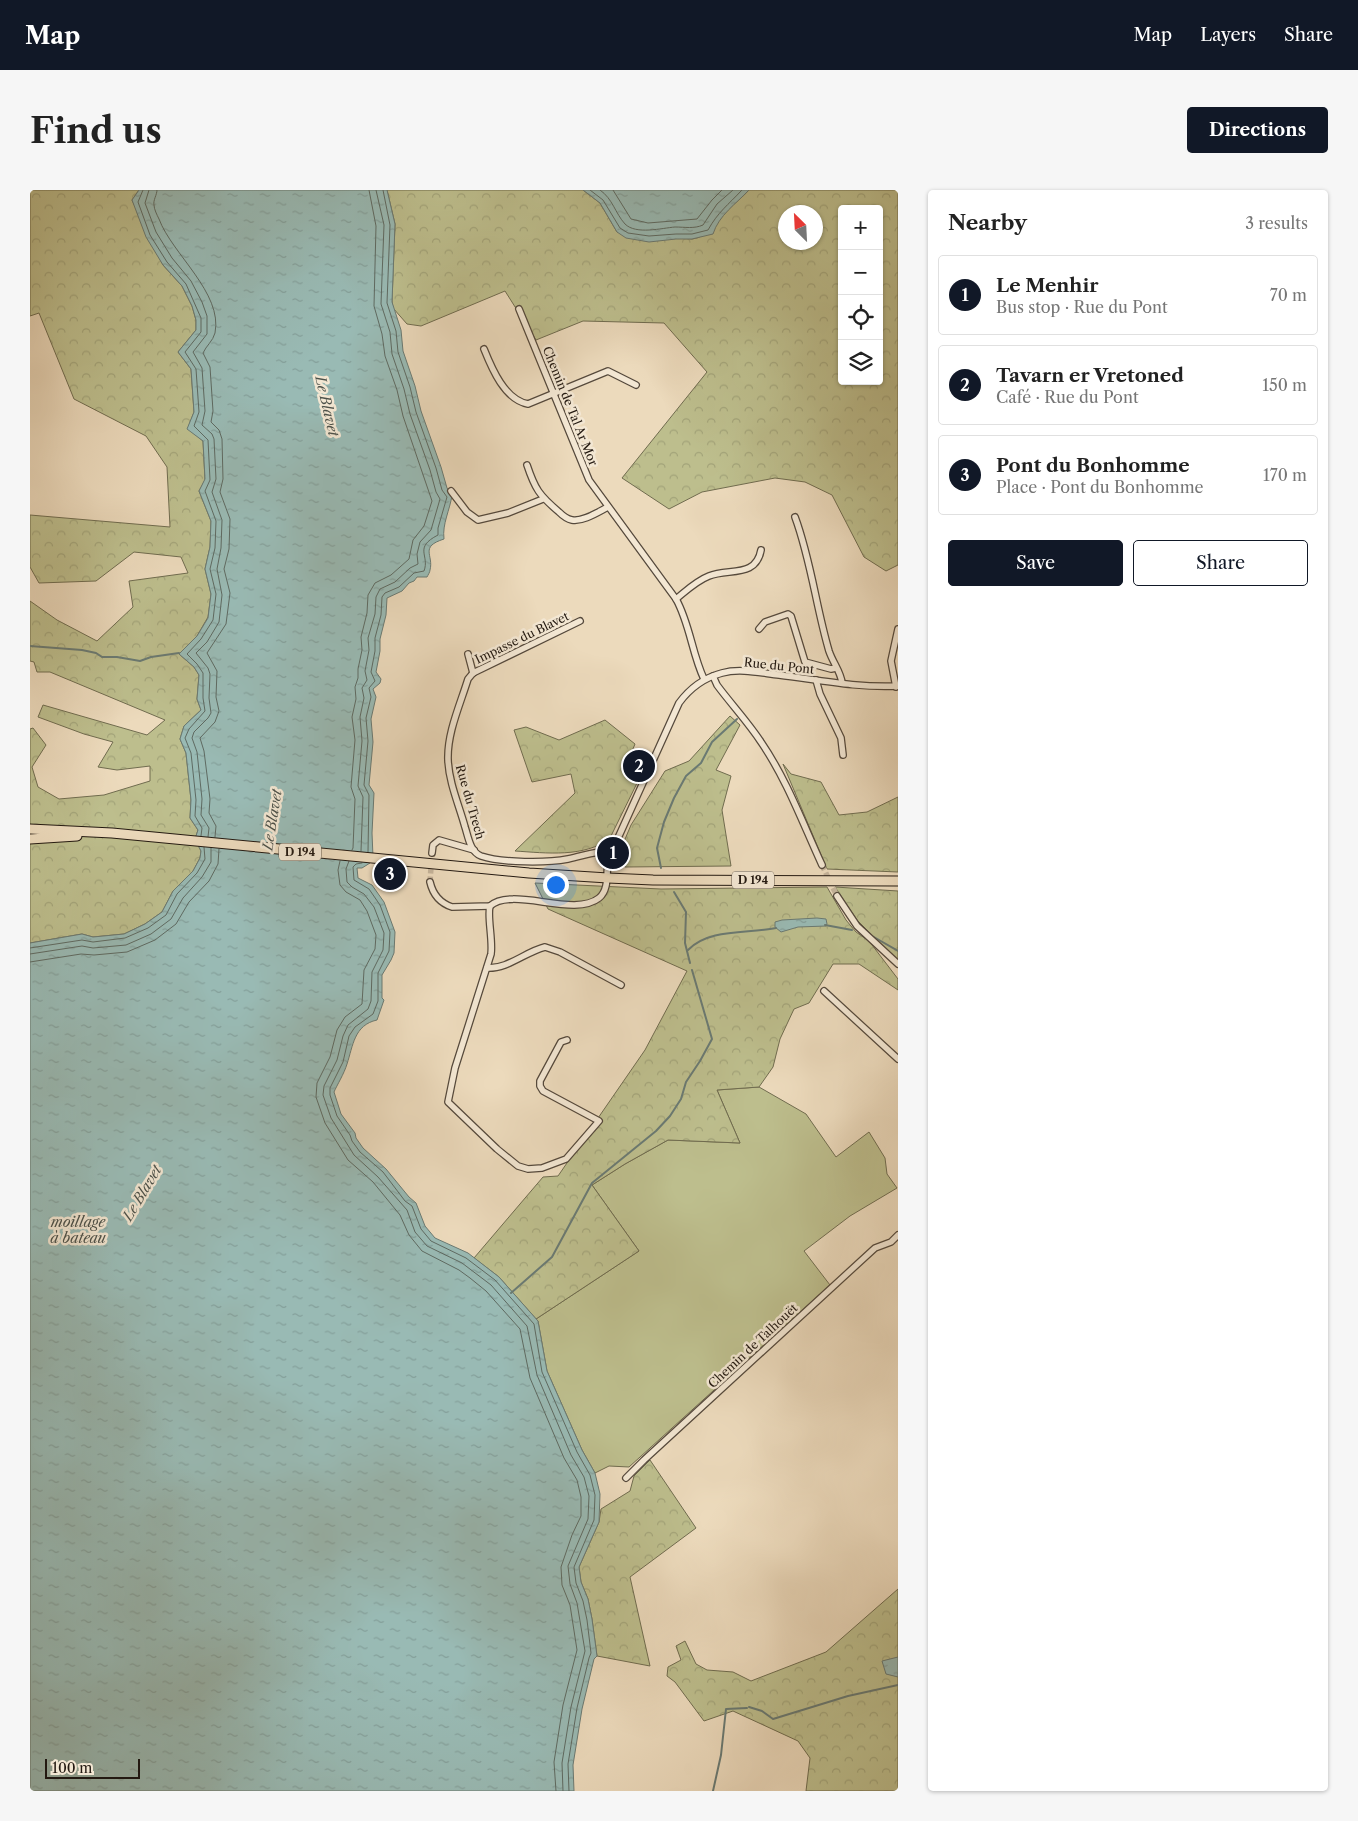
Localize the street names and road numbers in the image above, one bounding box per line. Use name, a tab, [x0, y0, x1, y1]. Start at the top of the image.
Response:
street label: Chemin de Tal Ar Mor	[540, 344, 601, 468]
street label: Impasse du Blavet	[472, 608, 572, 667]
street label: Rue du Pont	[743, 654, 816, 677]
street label: Rue du Trech	[453, 763, 488, 842]
road number: D 194	[279, 844, 321, 860]
road number: D 194	[732, 872, 774, 888]
street label: Chemin de Talhouët	[705, 1300, 801, 1391]

